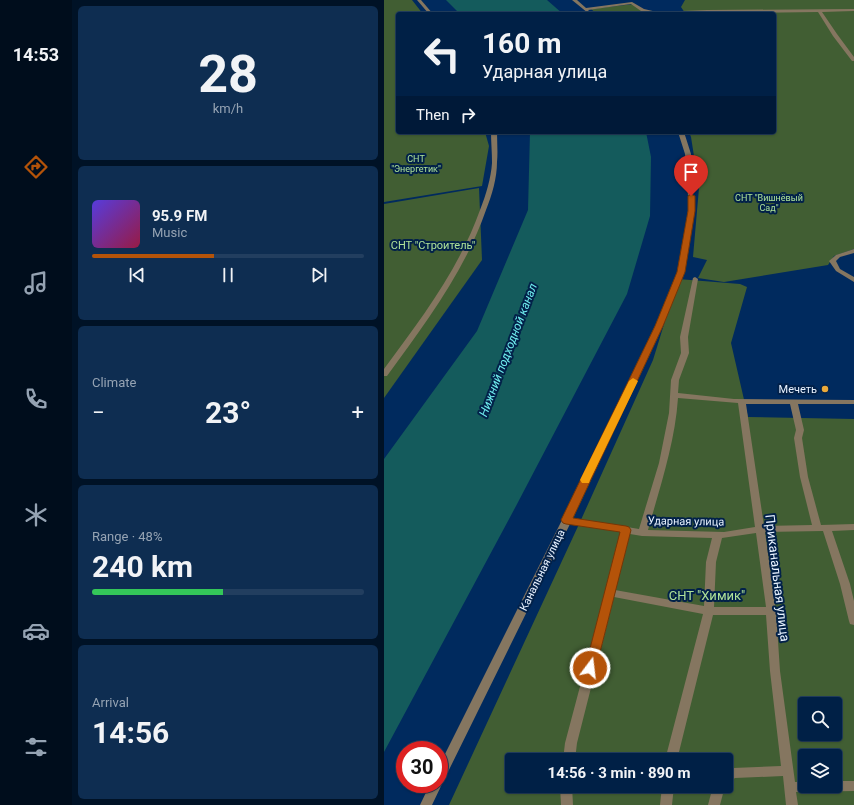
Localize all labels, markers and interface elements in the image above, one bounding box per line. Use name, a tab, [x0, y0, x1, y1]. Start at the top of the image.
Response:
text: 160 m	[482, 27, 561, 60]
icon: left	[416, 28, 468, 80]
text: 14:53	[13, 44, 59, 65]
text: 28	[198, 44, 258, 105]
text: Ударная улица	[482, 61, 607, 82]
text: km/h	[213, 101, 243, 116]
icon: right	[457, 104, 479, 126]
text: Then	[416, 106, 449, 124]
icon: directions	[22, 153, 50, 181]
park label: СНТ "Энергетик"	[391, 154, 441, 174]
pin	[674, 155, 708, 196]
icon: arrive	[680, 161, 702, 183]
park label: СНТ "Вишнёвый Сад"	[735, 193, 803, 213]
text: 95.9 FM	[152, 207, 207, 225]
text: Music	[152, 225, 187, 240]
park label: СНТ "Строитель"	[391, 239, 475, 252]
icon: previous	[126, 264, 148, 286]
icon: pause	[217, 264, 239, 286]
icon: next	[308, 264, 330, 286]
icon: music	[22, 269, 50, 297]
water label: Нижний подходной канал	[476, 281, 540, 418]
text: Climate	[92, 375, 136, 390]
place label: Мечеть	[779, 383, 817, 396]
marker: Мечеть	[820, 384, 830, 394]
icon: phone	[22, 385, 50, 413]
text: 23°	[205, 395, 251, 430]
text: −	[92, 400, 105, 425]
text: +	[352, 400, 364, 425]
icon: climate	[22, 501, 50, 529]
street label: Ударная улица	[648, 514, 724, 529]
street label: Приканальная улица	[762, 514, 793, 642]
street label: Канальная улица	[517, 527, 568, 613]
text: Range · 48%	[92, 529, 162, 544]
text: 240 km	[92, 549, 193, 584]
park label: СНТ "Химик"	[669, 588, 745, 603]
icon: car	[22, 617, 50, 645]
position arrow	[569, 647, 611, 689]
text: Arrival	[92, 695, 129, 710]
map controls	[798, 697, 842, 793]
button: search	[798, 697, 842, 741]
text: 14:56	[92, 715, 169, 750]
icon: filters	[22, 733, 50, 761]
speed limit sign: 30	[396, 741, 448, 793]
button: layers	[798, 749, 842, 793]
text: 14:56 · 3 min · 890 m	[548, 764, 690, 782]

